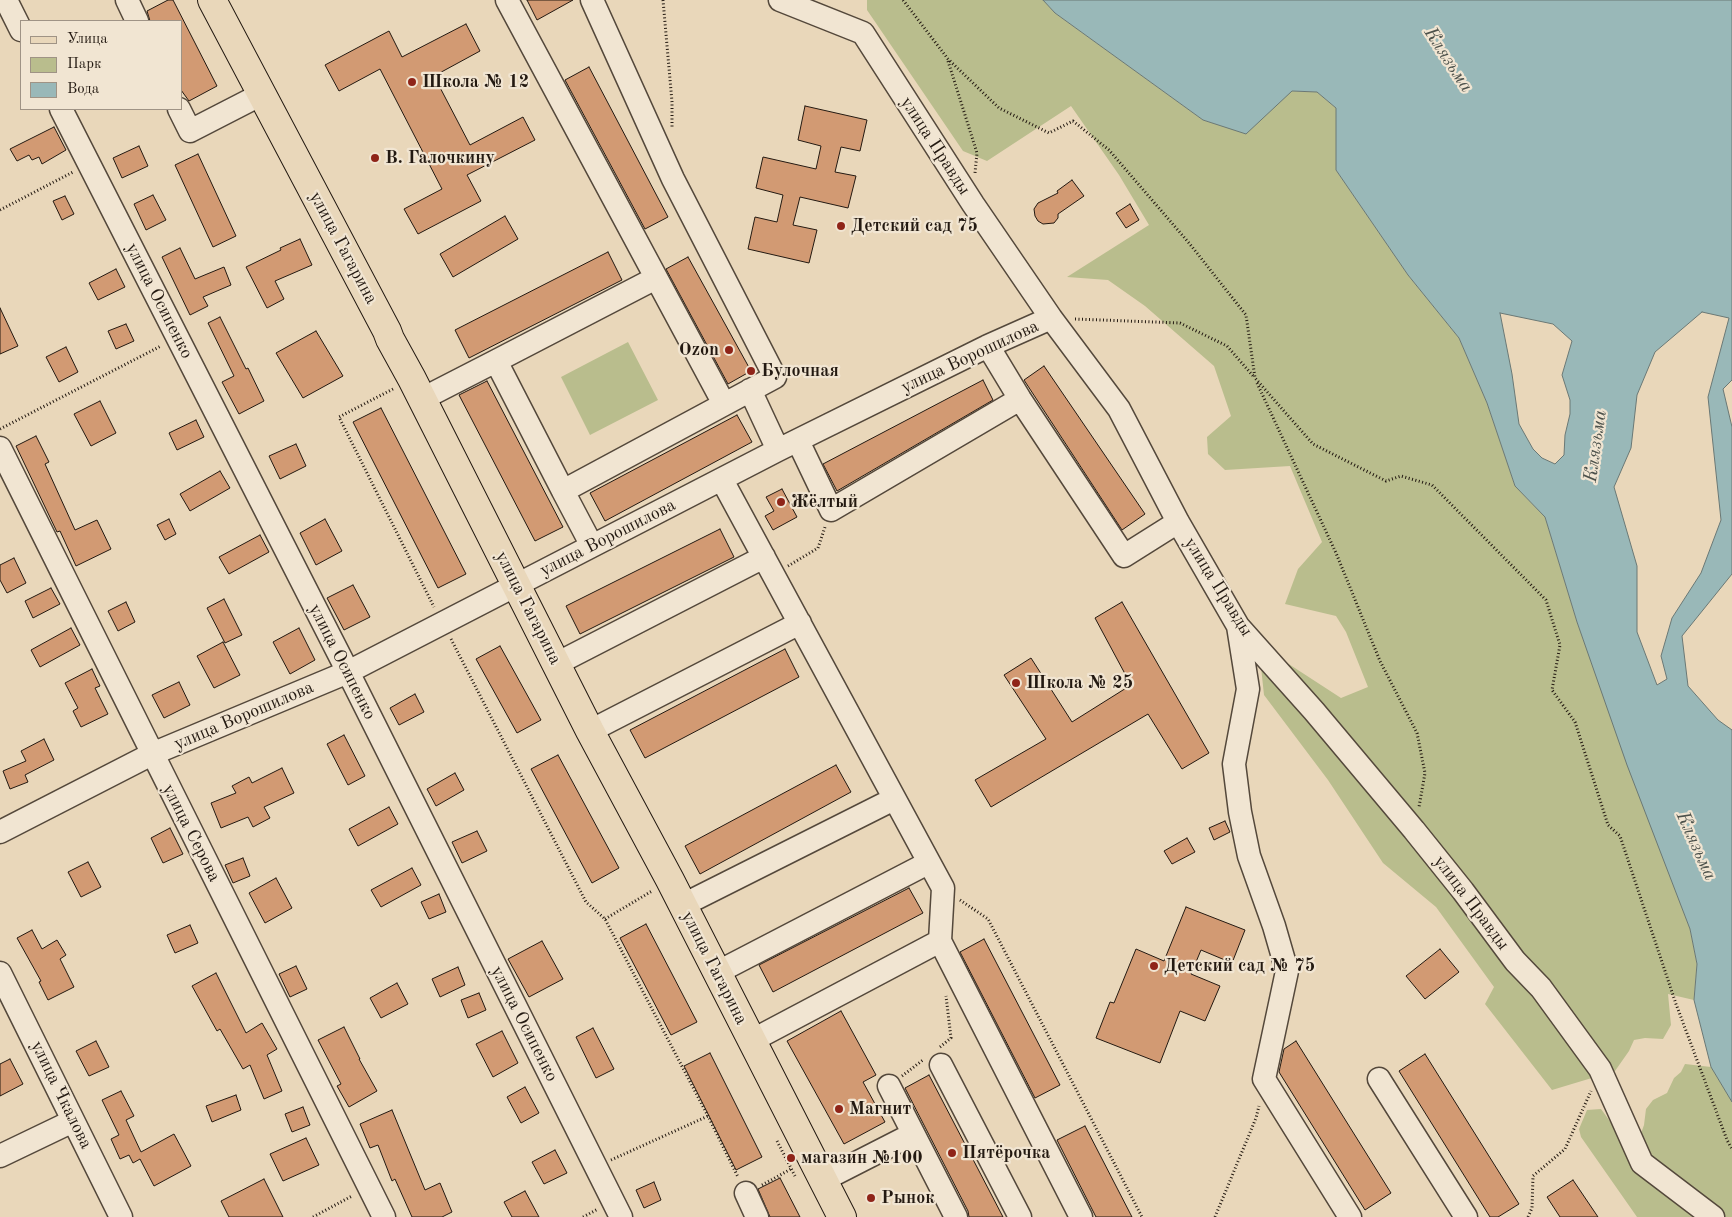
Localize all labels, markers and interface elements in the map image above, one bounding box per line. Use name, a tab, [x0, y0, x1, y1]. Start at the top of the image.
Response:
legend	[20, 20, 182, 110]
water label: Клязьма	[1419, 23, 1477, 97]
text: Улица	[67, 32, 108, 47]
text: Парк	[67, 57, 102, 72]
place label: Школа № 12	[422, 71, 529, 93]
marker: Школа № 12	[406, 76, 418, 88]
text: Вода	[67, 82, 99, 97]
street label: улица Правды	[895, 93, 975, 199]
place label: В. Галочкину	[385, 147, 495, 169]
marker: В. Галочкину	[369, 152, 381, 164]
street label: улица Гагарина	[304, 188, 382, 308]
place label: Детский сад 75	[851, 215, 978, 237]
marker: Детский сад 75	[835, 220, 847, 232]
street label: улица Осипенко	[121, 239, 197, 363]
street label: улица Ворошилова	[898, 316, 1042, 398]
place label: Ozon	[679, 339, 719, 361]
marker: Ozon	[723, 344, 735, 356]
place label: Булочная	[761, 360, 839, 382]
marker: Булочная	[745, 365, 757, 377]
water label: Клязьма	[1580, 408, 1612, 484]
place label: Жёлтый	[791, 491, 858, 513]
street label: улица Ворошилова	[536, 494, 680, 582]
marker: Жёлтый	[775, 496, 787, 508]
street label: улица Правды	[1179, 533, 1257, 641]
street label: улица Гагарина	[490, 548, 566, 668]
street label: улица Осипенко	[304, 600, 380, 724]
place label: Школа № 25	[1026, 672, 1133, 694]
street label: улица Ворошилова	[171, 677, 317, 755]
marker: Школа № 25	[1010, 677, 1022, 689]
street label: улица Серова	[157, 780, 225, 886]
water label: Клязьма	[1671, 808, 1721, 884]
street label: улица Правды	[1428, 851, 1514, 955]
street label: улица Гагарина	[676, 908, 752, 1028]
place label: Детский сад № 75	[1164, 955, 1315, 977]
marker: Детский сад № 75	[1148, 960, 1160, 972]
street label: улица Осипенко	[486, 962, 562, 1086]
street label: улица Чкалова	[25, 1037, 97, 1153]
place label: Магнит	[849, 1098, 911, 1120]
marker: Магнит	[833, 1103, 845, 1115]
place label: Пятёрочка	[962, 1142, 1050, 1164]
place label: магазин №100	[801, 1147, 923, 1169]
marker: Пятёрочка	[946, 1147, 958, 1159]
marker: магазин №100	[785, 1152, 797, 1164]
place label: Рынок	[881, 1187, 935, 1209]
marker: Рынок	[865, 1192, 877, 1204]

